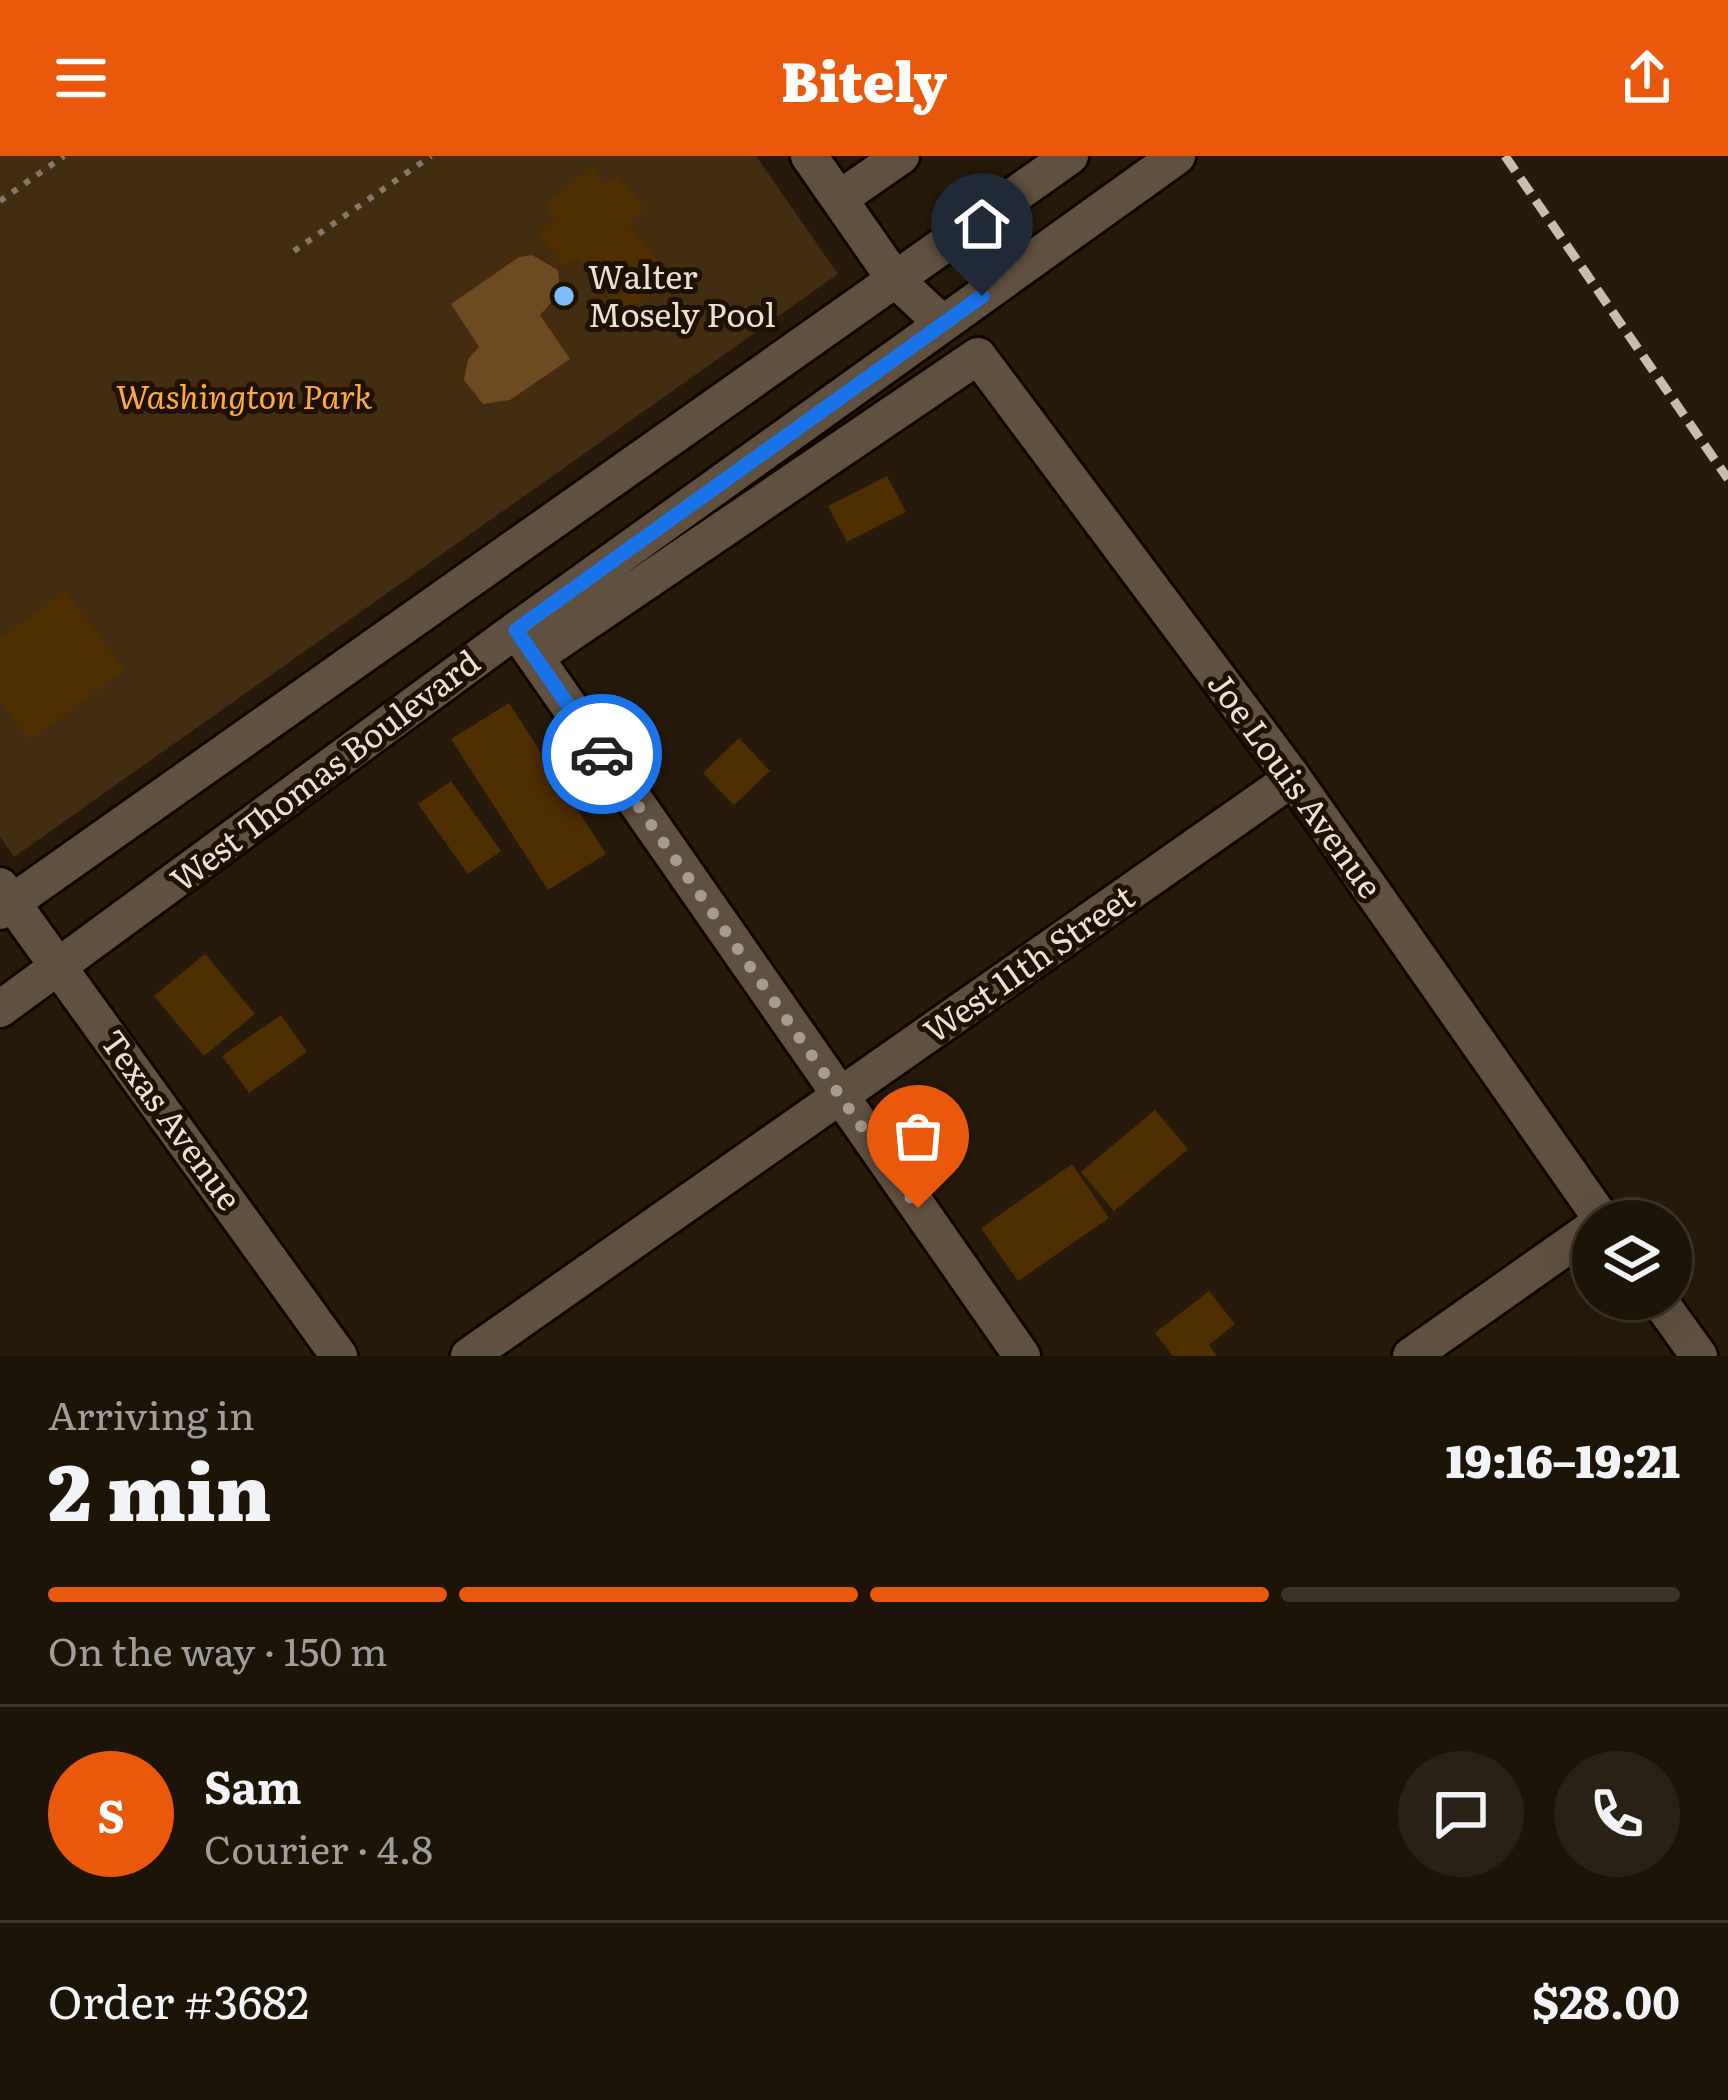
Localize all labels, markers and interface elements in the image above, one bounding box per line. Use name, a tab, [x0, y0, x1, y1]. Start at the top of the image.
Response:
text: Bitely	[781, 38, 947, 119]
icon: menu	[48, 45, 114, 111]
icon: share	[1614, 45, 1680, 111]
pin	[931, 173, 1033, 296]
icon: home	[949, 191, 1015, 257]
place label: Walter Mosely Pool	[588, 250, 776, 337]
marker: Walter Mosely Pool	[551, 283, 577, 309]
park label: Washington Park	[116, 370, 372, 419]
street label: West Thomas Boulevard	[159, 636, 488, 902]
street label: Joe Louis Avenue	[1198, 660, 1396, 907]
courier	[542, 694, 662, 814]
icon: car	[569, 721, 635, 787]
street label: West 11th Street	[912, 871, 1143, 1053]
street label: Texas Avenue	[91, 1018, 255, 1219]
pin	[867, 1085, 969, 1208]
icon: bag	[885, 1103, 951, 1169]
map controls	[1572, 1200, 1692, 1320]
button: layers	[1572, 1200, 1692, 1320]
text: Arriving in	[48, 1384, 255, 1442]
text: 19:16–19:21	[1446, 1425, 1680, 1492]
text: 2 min	[48, 1429, 271, 1545]
text: On the way · 150 m	[48, 1620, 388, 1678]
text: Sam	[204, 1751, 302, 1818]
button: chat	[1398, 1751, 1524, 1877]
button: phone	[1554, 1751, 1680, 1877]
text: S	[97, 1780, 125, 1847]
text: Courier · 4.8	[204, 1818, 433, 1876]
text: Order #3682	[48, 1966, 309, 2033]
text: $28.00	[1532, 1966, 1680, 2033]

